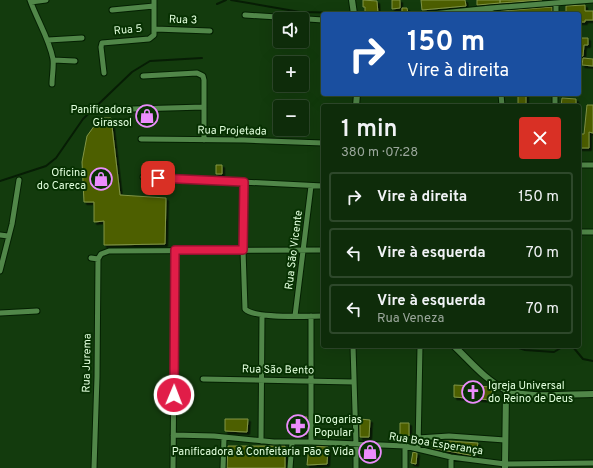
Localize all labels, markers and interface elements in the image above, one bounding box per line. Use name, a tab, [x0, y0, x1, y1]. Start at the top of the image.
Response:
map controls	[273, 12, 309, 136]
button: sound	[273, 12, 309, 48]
street label: Rua 3	[169, 13, 197, 27]
street label: Rua 5	[113, 22, 143, 38]
text: 150 m	[407, 25, 485, 61]
icon: right	[341, 28, 393, 80]
button: +	[273, 56, 309, 92]
text: Vire à direita	[407, 60, 509, 83]
button: −	[273, 100, 309, 136]
place label: Panificadora Girassol	[70, 103, 132, 130]
shop icon: Panificadora Girassol	[134, 103, 160, 129]
text: 1 min	[341, 115, 398, 145]
button: close	[519, 117, 561, 159]
street label: Rua Projetada	[197, 123, 267, 139]
text: 380 m · 07:28	[341, 145, 418, 161]
pin	[141, 161, 175, 195]
place label: Oficina do Careca	[37, 166, 86, 193]
shop icon: Oficina do Careca	[88, 166, 114, 192]
icon: arrive	[147, 167, 169, 189]
icon: right	[343, 186, 365, 208]
text: Vire à direita	[377, 188, 467, 207]
text: 150 m	[518, 188, 559, 207]
street label: Rua São Vicente	[282, 209, 306, 291]
icon: left	[343, 242, 365, 264]
text: Vire à esquerda	[377, 244, 486, 263]
text: 70 m	[526, 244, 559, 263]
text: Vire à esquerda	[377, 292, 486, 311]
icon: left	[343, 298, 365, 320]
text: 70 m	[526, 300, 559, 319]
text: Rua Veneza	[377, 311, 444, 327]
street label: Rua Jurema	[79, 333, 95, 393]
street label: Rua São Bento	[242, 362, 314, 378]
position arrow	[153, 374, 195, 416]
church icon: Igreja Universal do Reino de Deus	[460, 379, 486, 405]
place label: Igreja Universal do Reino de Deus	[488, 379, 573, 406]
pharmacy icon: Drogarias Popular	[285, 413, 311, 439]
place label: Drogarias Popular	[314, 413, 362, 440]
street label: Rua Boa Esperança	[388, 430, 484, 458]
shop icon: Panificadora & Confeitaria Pão e Vida	[357, 439, 383, 465]
place label: Panificadora & Confeitaria Pão e Vida	[172, 445, 354, 459]

